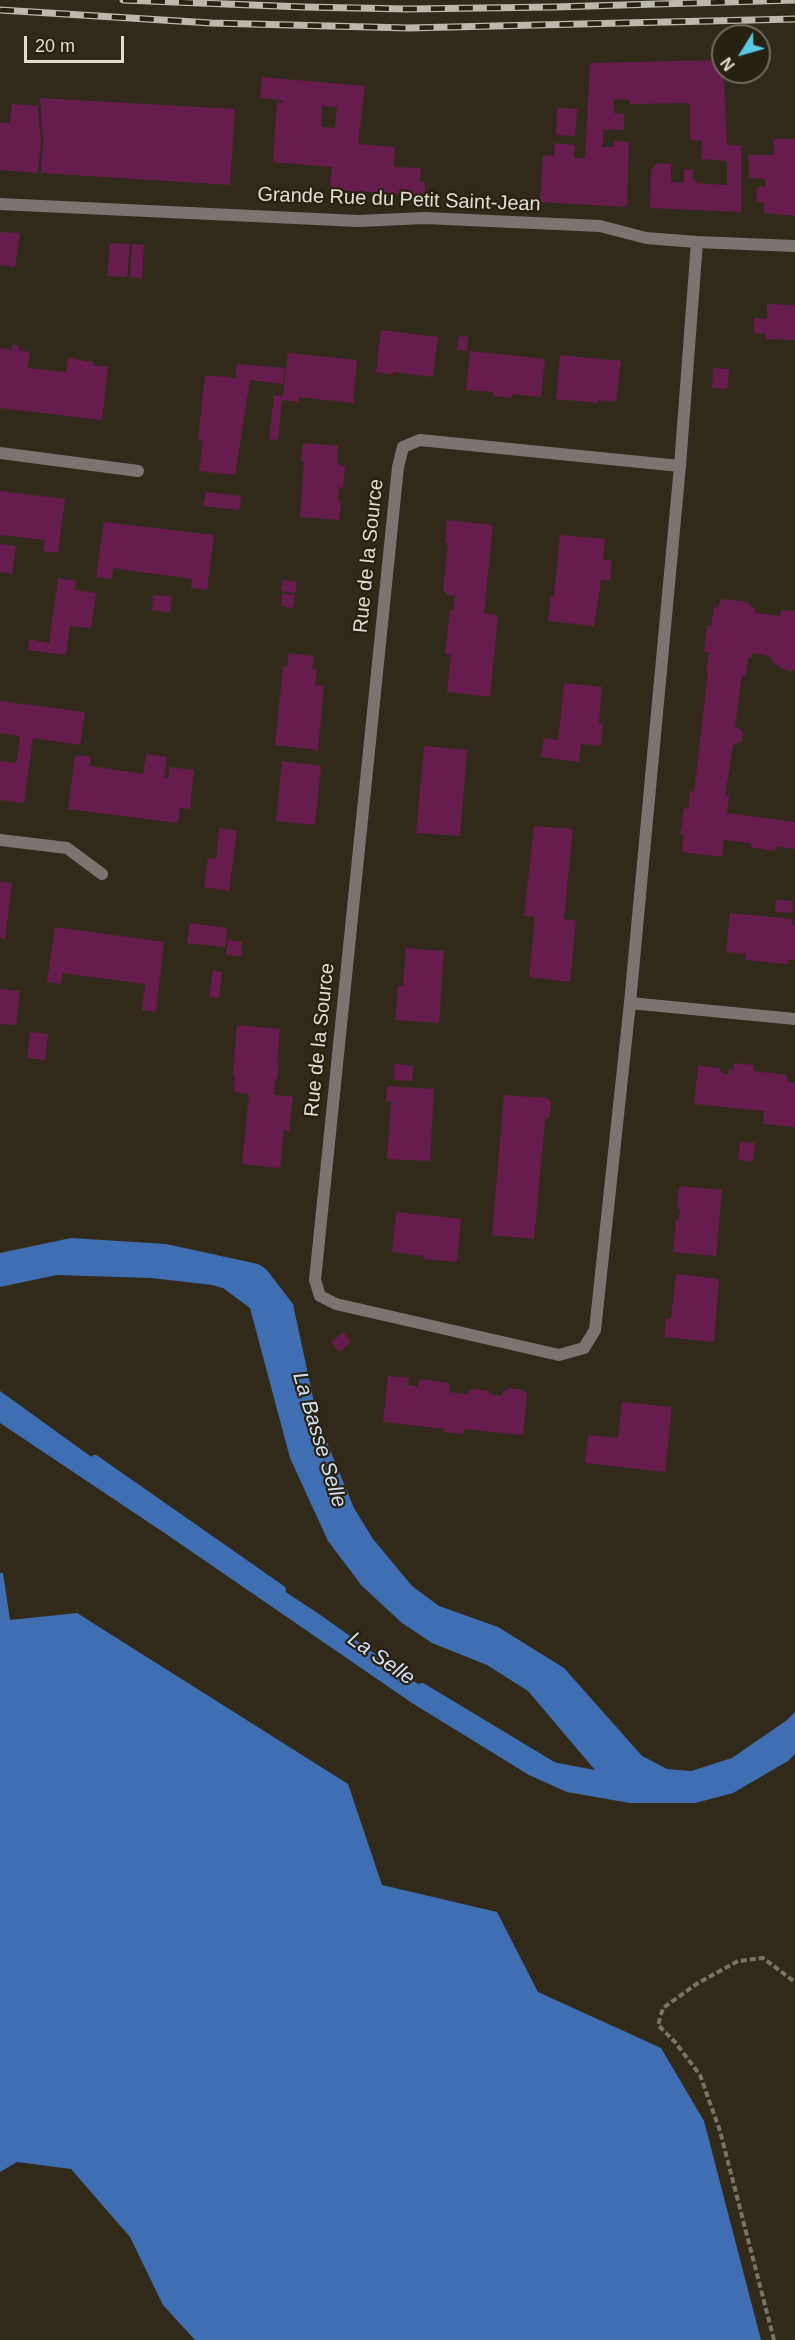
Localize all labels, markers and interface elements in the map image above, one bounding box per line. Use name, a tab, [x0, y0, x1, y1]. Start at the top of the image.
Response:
scale bar	[27, 24, 128, 62]
north arrow	[711, 24, 771, 84]
text: 20 m	[35, 36, 75, 56]
text: N	[718, 54, 738, 74]
street label: Grande Rue du Petit Saint-Jean	[257, 183, 541, 217]
street label: Rue de la Source	[349, 478, 389, 634]
street label: Rue de la Source	[300, 962, 340, 1118]
water label: La Basse Selle	[286, 1369, 352, 1511]
water label: La Selle	[343, 1627, 419, 1691]

